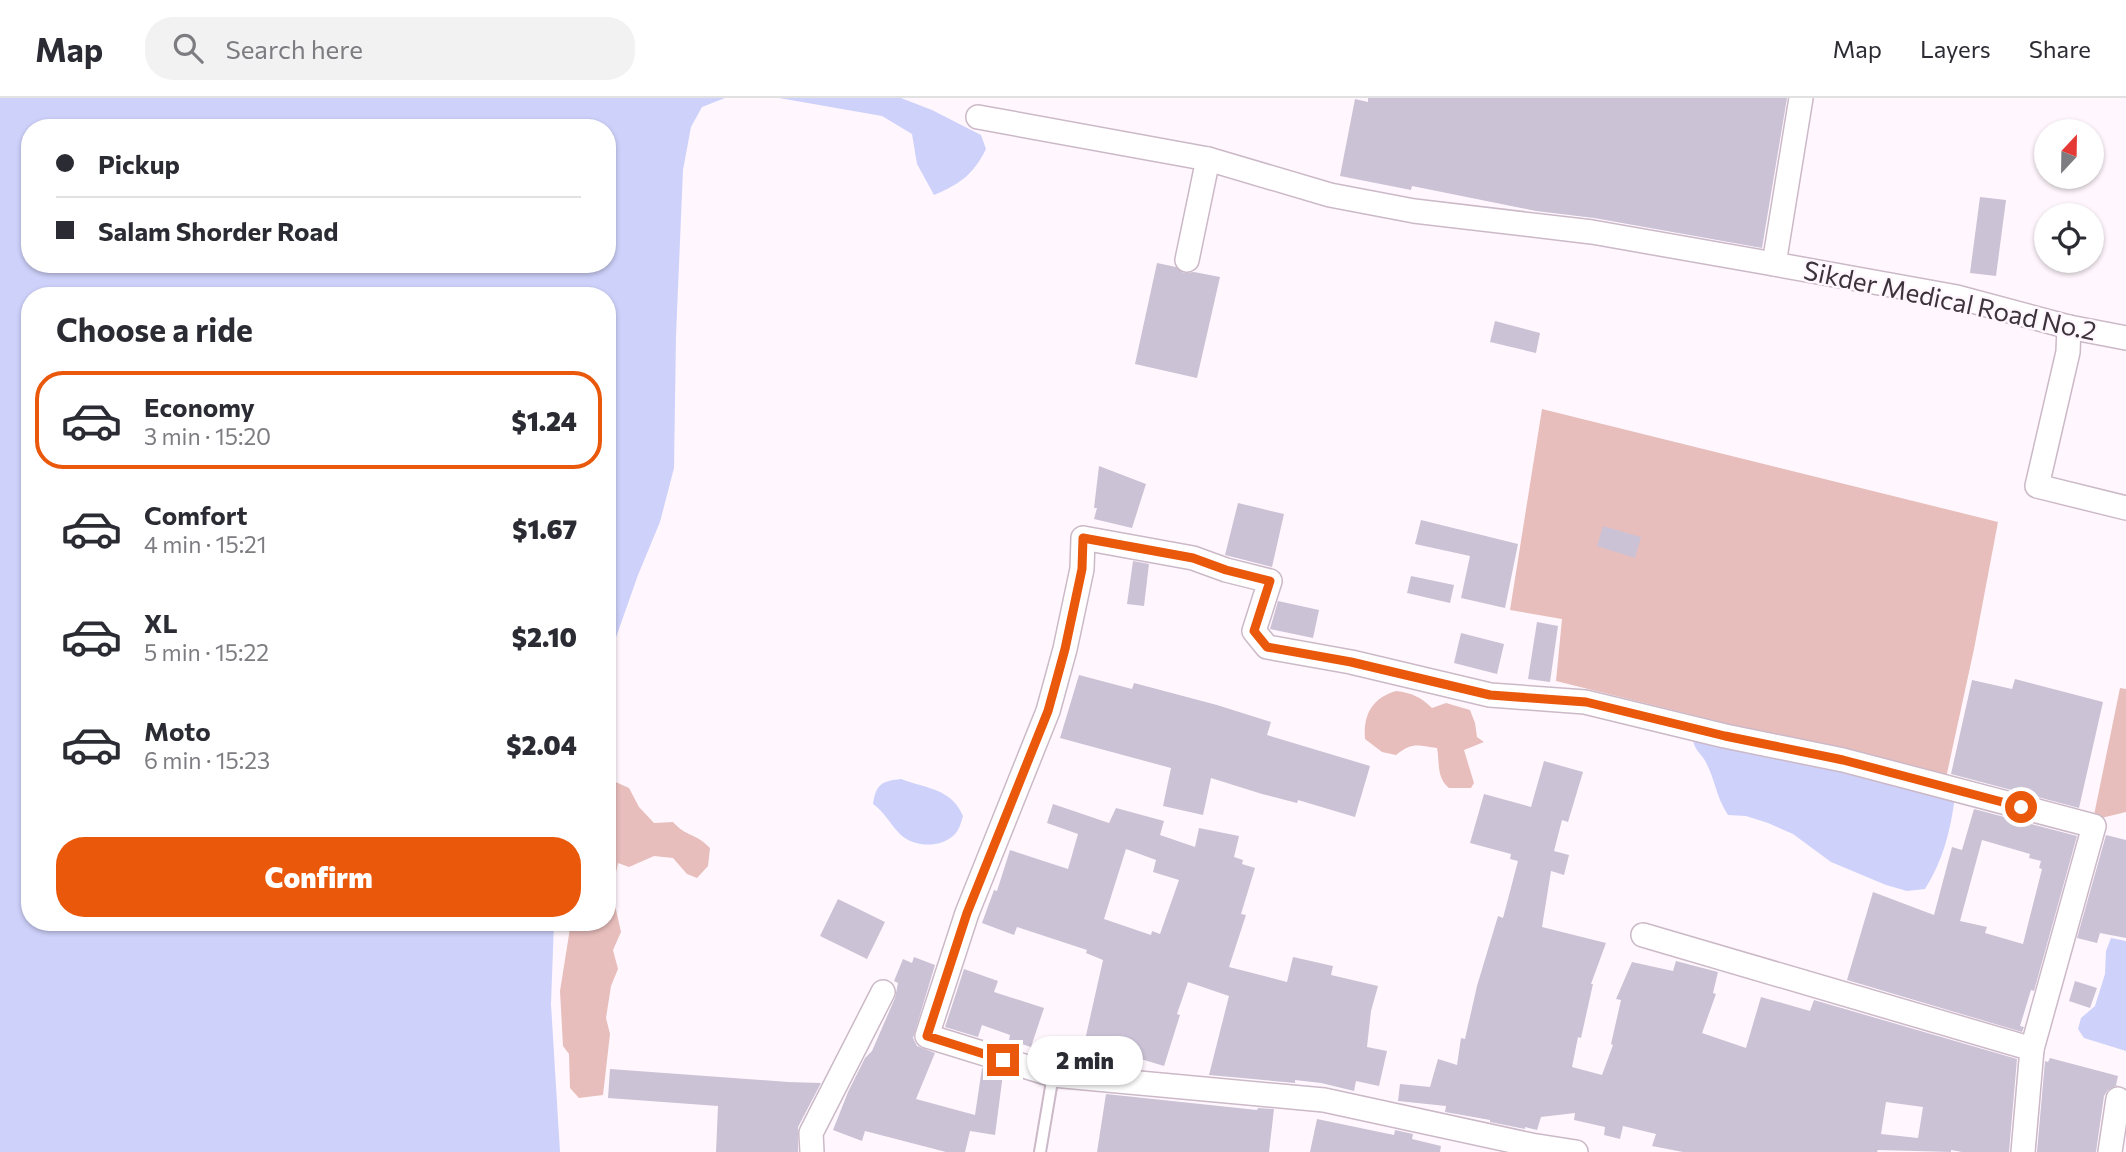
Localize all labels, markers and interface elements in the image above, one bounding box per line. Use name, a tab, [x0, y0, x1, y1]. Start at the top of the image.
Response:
search box	[145, 17, 635, 80]
text: Map	[35, 28, 103, 69]
icon: search	[169, 29, 207, 67]
text: Search here	[225, 33, 363, 64]
text: Map	[1833, 34, 1882, 63]
text: Layers	[1920, 34, 1991, 63]
text: Share	[2029, 34, 2091, 63]
north arrow	[2034, 119, 2104, 189]
map controls	[2034, 119, 2104, 273]
text: Pickup	[98, 148, 180, 179]
button: locate	[2034, 203, 2104, 273]
text: Salam Shorder Road	[98, 215, 338, 246]
street label: Sikder Medical Road No.2	[1801, 253, 2100, 346]
text: Choose a ride	[56, 309, 253, 349]
icon: car	[60, 389, 123, 452]
text: Economy	[144, 391, 255, 422]
text: $1.24	[512, 405, 577, 436]
text: 3 min · 15:20	[144, 422, 271, 450]
icon: car	[60, 497, 123, 560]
text: Comfort	[144, 499, 247, 530]
text: $1.67	[512, 513, 577, 544]
text: 4 min · 15:21	[144, 530, 267, 558]
icon: car	[60, 605, 123, 668]
text: XL	[144, 607, 178, 638]
text: $2.10	[512, 621, 577, 652]
text: 5 min · 15:22	[144, 638, 269, 666]
icon: car	[60, 713, 123, 776]
text: Moto	[144, 715, 211, 746]
text: $2.04	[506, 729, 577, 760]
text: 6 min · 15:23	[144, 746, 270, 774]
route start	[2005, 791, 2037, 823]
button: Confirm	[56, 837, 581, 917]
callout: 2 min	[1028, 1035, 1143, 1084]
route end	[987, 1044, 1019, 1076]
text: 2 min	[1056, 1046, 1114, 1074]

